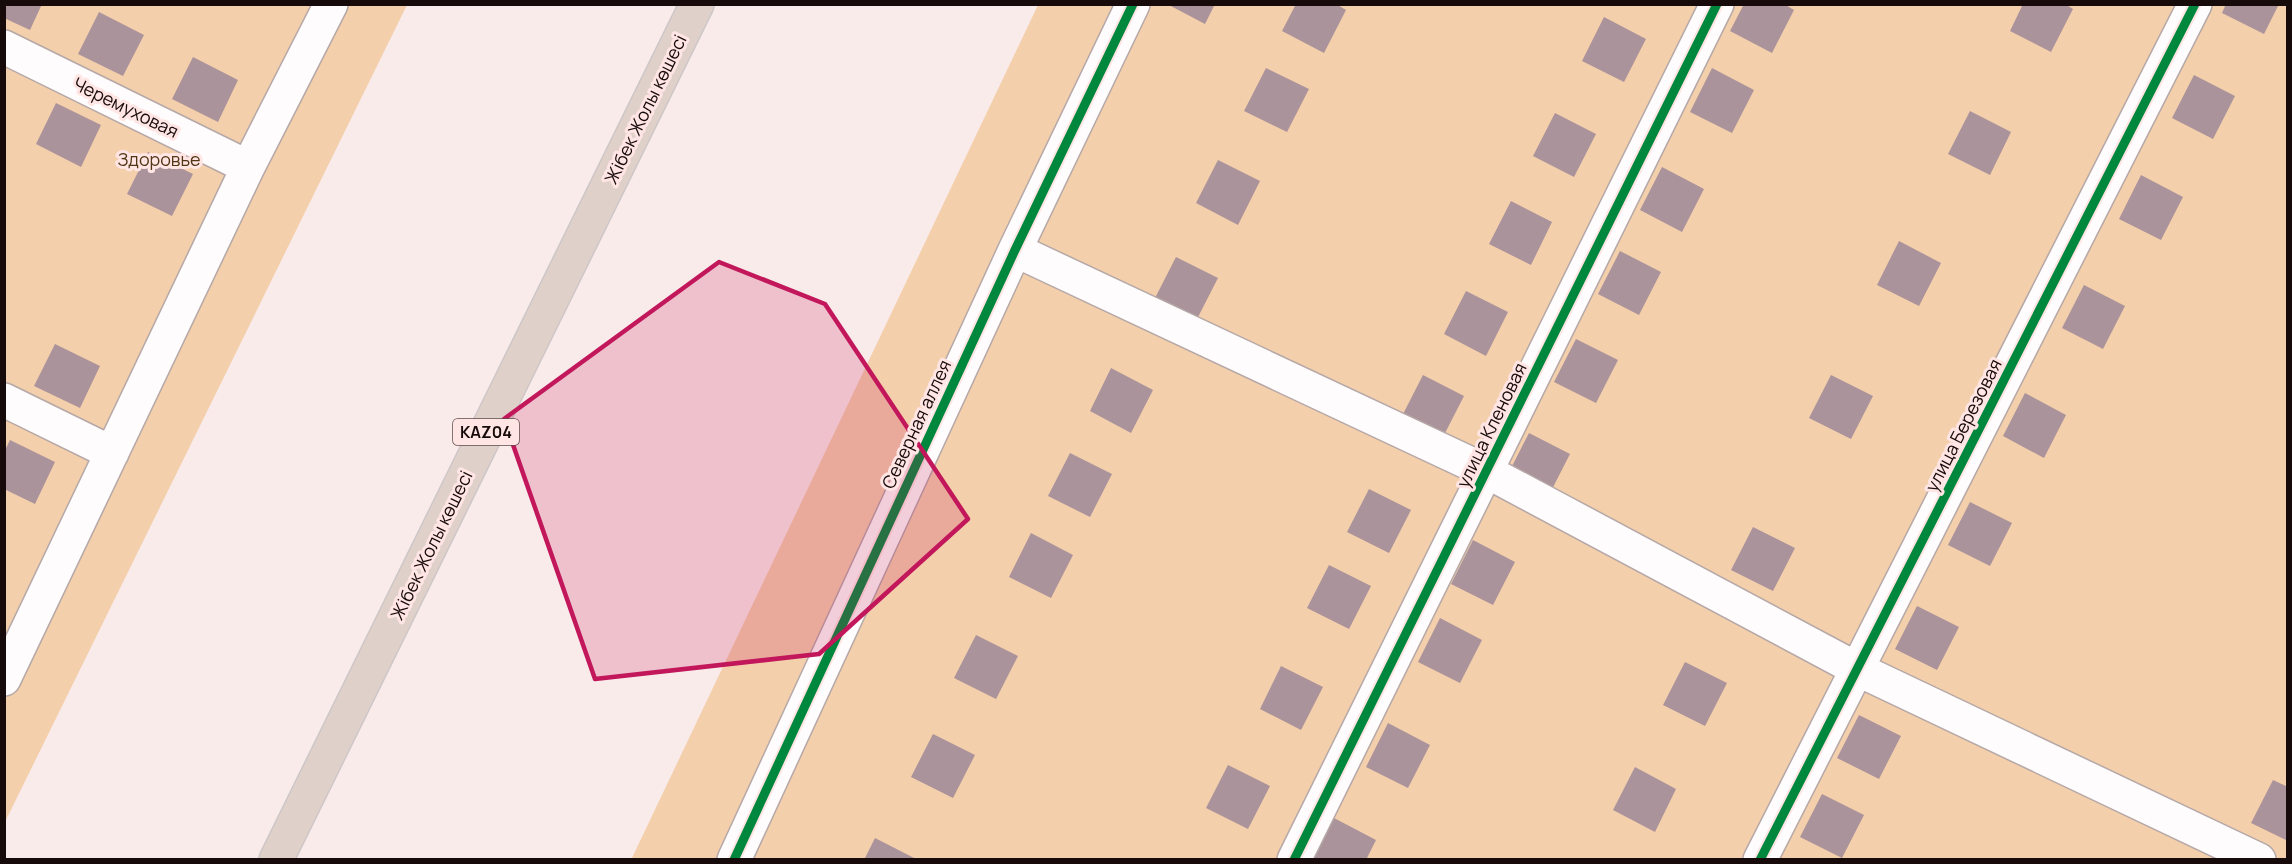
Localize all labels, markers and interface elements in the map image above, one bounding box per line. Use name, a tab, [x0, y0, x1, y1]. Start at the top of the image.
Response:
street label: Жібек Жолы көшесі	[598, 30, 692, 188]
street label: Черемуховая	[69, 71, 183, 143]
park label: Здоровье	[117, 147, 201, 171]
street label: улица Березовая	[1919, 355, 2007, 495]
street label: Северная аллея	[876, 356, 956, 492]
street label: улица Кленовая	[1450, 359, 1532, 491]
road number: KАZ04	[453, 419, 519, 445]
street label: Жібек Жолы көшесі	[384, 466, 478, 624]

